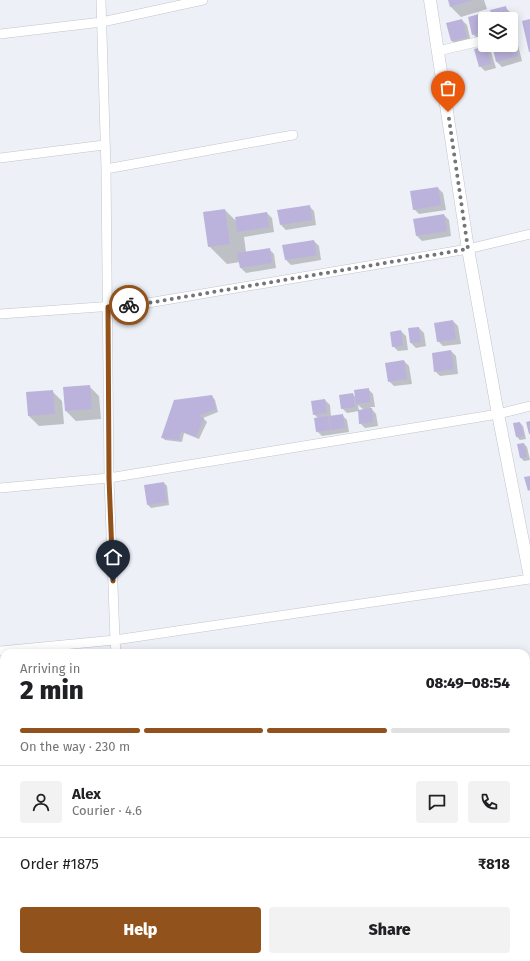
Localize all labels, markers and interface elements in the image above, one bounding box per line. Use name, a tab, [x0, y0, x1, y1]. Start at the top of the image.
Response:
map controls	[478, 12, 518, 52]
button: layers	[478, 12, 518, 52]
pin	[431, 71, 465, 112]
icon: bag	[437, 77, 459, 99]
courier	[109, 285, 149, 325]
icon: bike	[118, 294, 140, 316]
pin	[96, 540, 130, 581]
icon: home	[102, 546, 124, 568]
text: Arriving in	[20, 661, 80, 676]
text: 08:49–08:54	[426, 674, 510, 692]
text: 2 min	[20, 675, 84, 706]
text: On the way · 230 m	[20, 739, 130, 754]
button: person	[20, 781, 62, 823]
button: chat	[416, 781, 458, 823]
button: phone	[468, 781, 510, 823]
text: Alex	[72, 785, 101, 803]
text: Courier · 4.6	[72, 803, 142, 818]
text: Order #1875	[20, 855, 99, 873]
text: ₹818	[478, 855, 510, 873]
button: Help	[20, 907, 261, 953]
button: Share	[269, 907, 510, 953]

